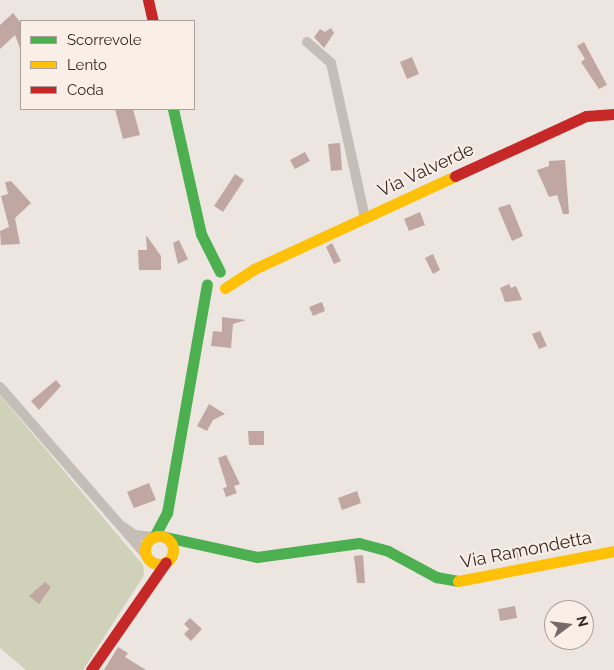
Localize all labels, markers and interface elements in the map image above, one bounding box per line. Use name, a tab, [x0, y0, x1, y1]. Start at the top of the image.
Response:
legend	[20, 20, 195, 110]
text: Scorrevole	[67, 31, 142, 49]
text: Lento	[67, 56, 107, 74]
text: Coda	[67, 81, 104, 99]
street label: Via Valverde	[374, 138, 478, 202]
street label: Via Ramondetta	[459, 527, 593, 573]
north arrow	[544, 600, 594, 650]
text: N	[573, 614, 592, 629]

